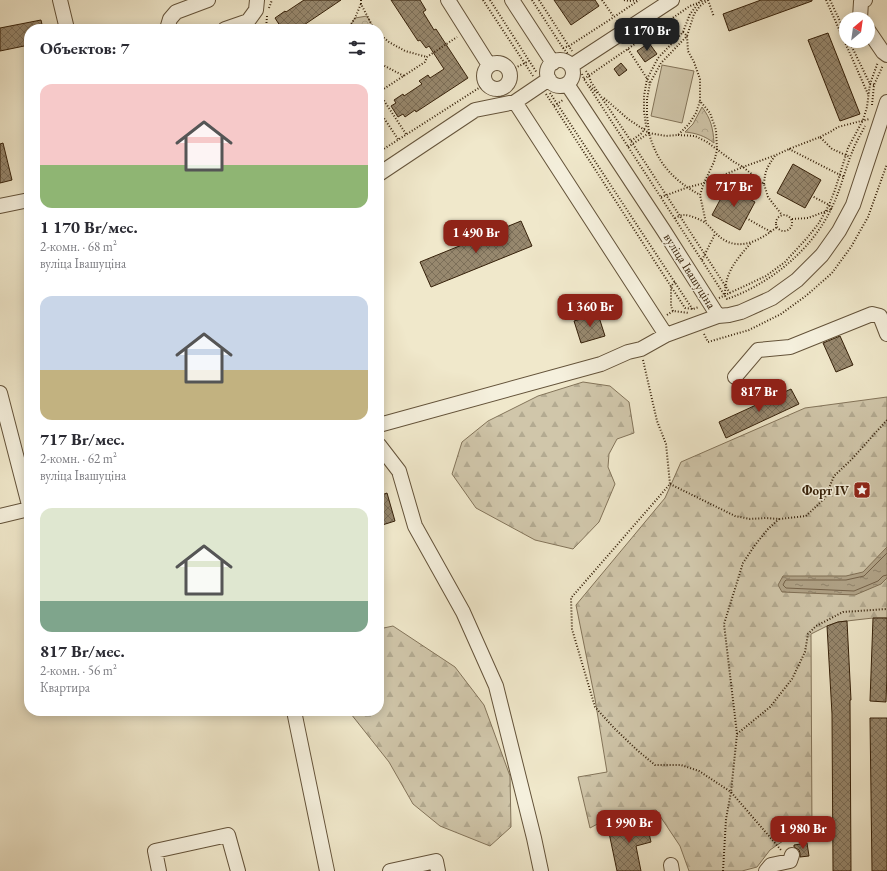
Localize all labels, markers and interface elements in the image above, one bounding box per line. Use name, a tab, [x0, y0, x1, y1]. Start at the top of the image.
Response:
north arrow	[839, 12, 875, 48]
map controls	[839, 12, 875, 48]
pin: 1 170 Br	[606, 18, 688, 52]
text: 1 170 Br	[623, 22, 671, 39]
text: Объектов: 7	[40, 37, 130, 59]
icon: filters	[346, 37, 368, 59]
icon: home	[168, 110, 240, 182]
pin: 717 Br	[701, 174, 767, 208]
text: 717 Br	[715, 178, 753, 195]
text: 1 170 Br/мес.	[40, 216, 138, 238]
pin: 1 490 Br	[435, 220, 517, 254]
text: 1 490 Br	[452, 224, 500, 241]
street label: вуліца Івашуціна	[660, 230, 720, 313]
text: 2-комн. · 68 m²	[40, 238, 117, 255]
text: вуліца Івашуціна	[40, 255, 126, 272]
pin: 1 360 Br	[549, 294, 631, 328]
text: 1 360 Br	[566, 298, 614, 315]
icon: home	[168, 322, 240, 394]
pin: 817 Br	[726, 379, 792, 413]
text: 817 Br	[740, 383, 778, 400]
text: 717 Br/мес.	[40, 428, 125, 450]
text: 2-комн. · 62 m²	[40, 450, 117, 467]
text: вуліца Івашуціна	[40, 467, 126, 484]
place icon: Форт IV	[852, 480, 872, 500]
place label: Форт IV	[802, 482, 850, 499]
icon: home	[168, 534, 240, 606]
text: 817 Br/мес.	[40, 640, 125, 662]
text: 2-комн. · 56 m²	[40, 662, 117, 679]
text: Квартира	[40, 679, 90, 696]
pin: 1 990 Br	[588, 810, 670, 844]
text: 1 990 Br	[605, 814, 653, 831]
pin: 1 980 Br	[762, 816, 844, 850]
text: 1 980 Br	[779, 820, 827, 837]

